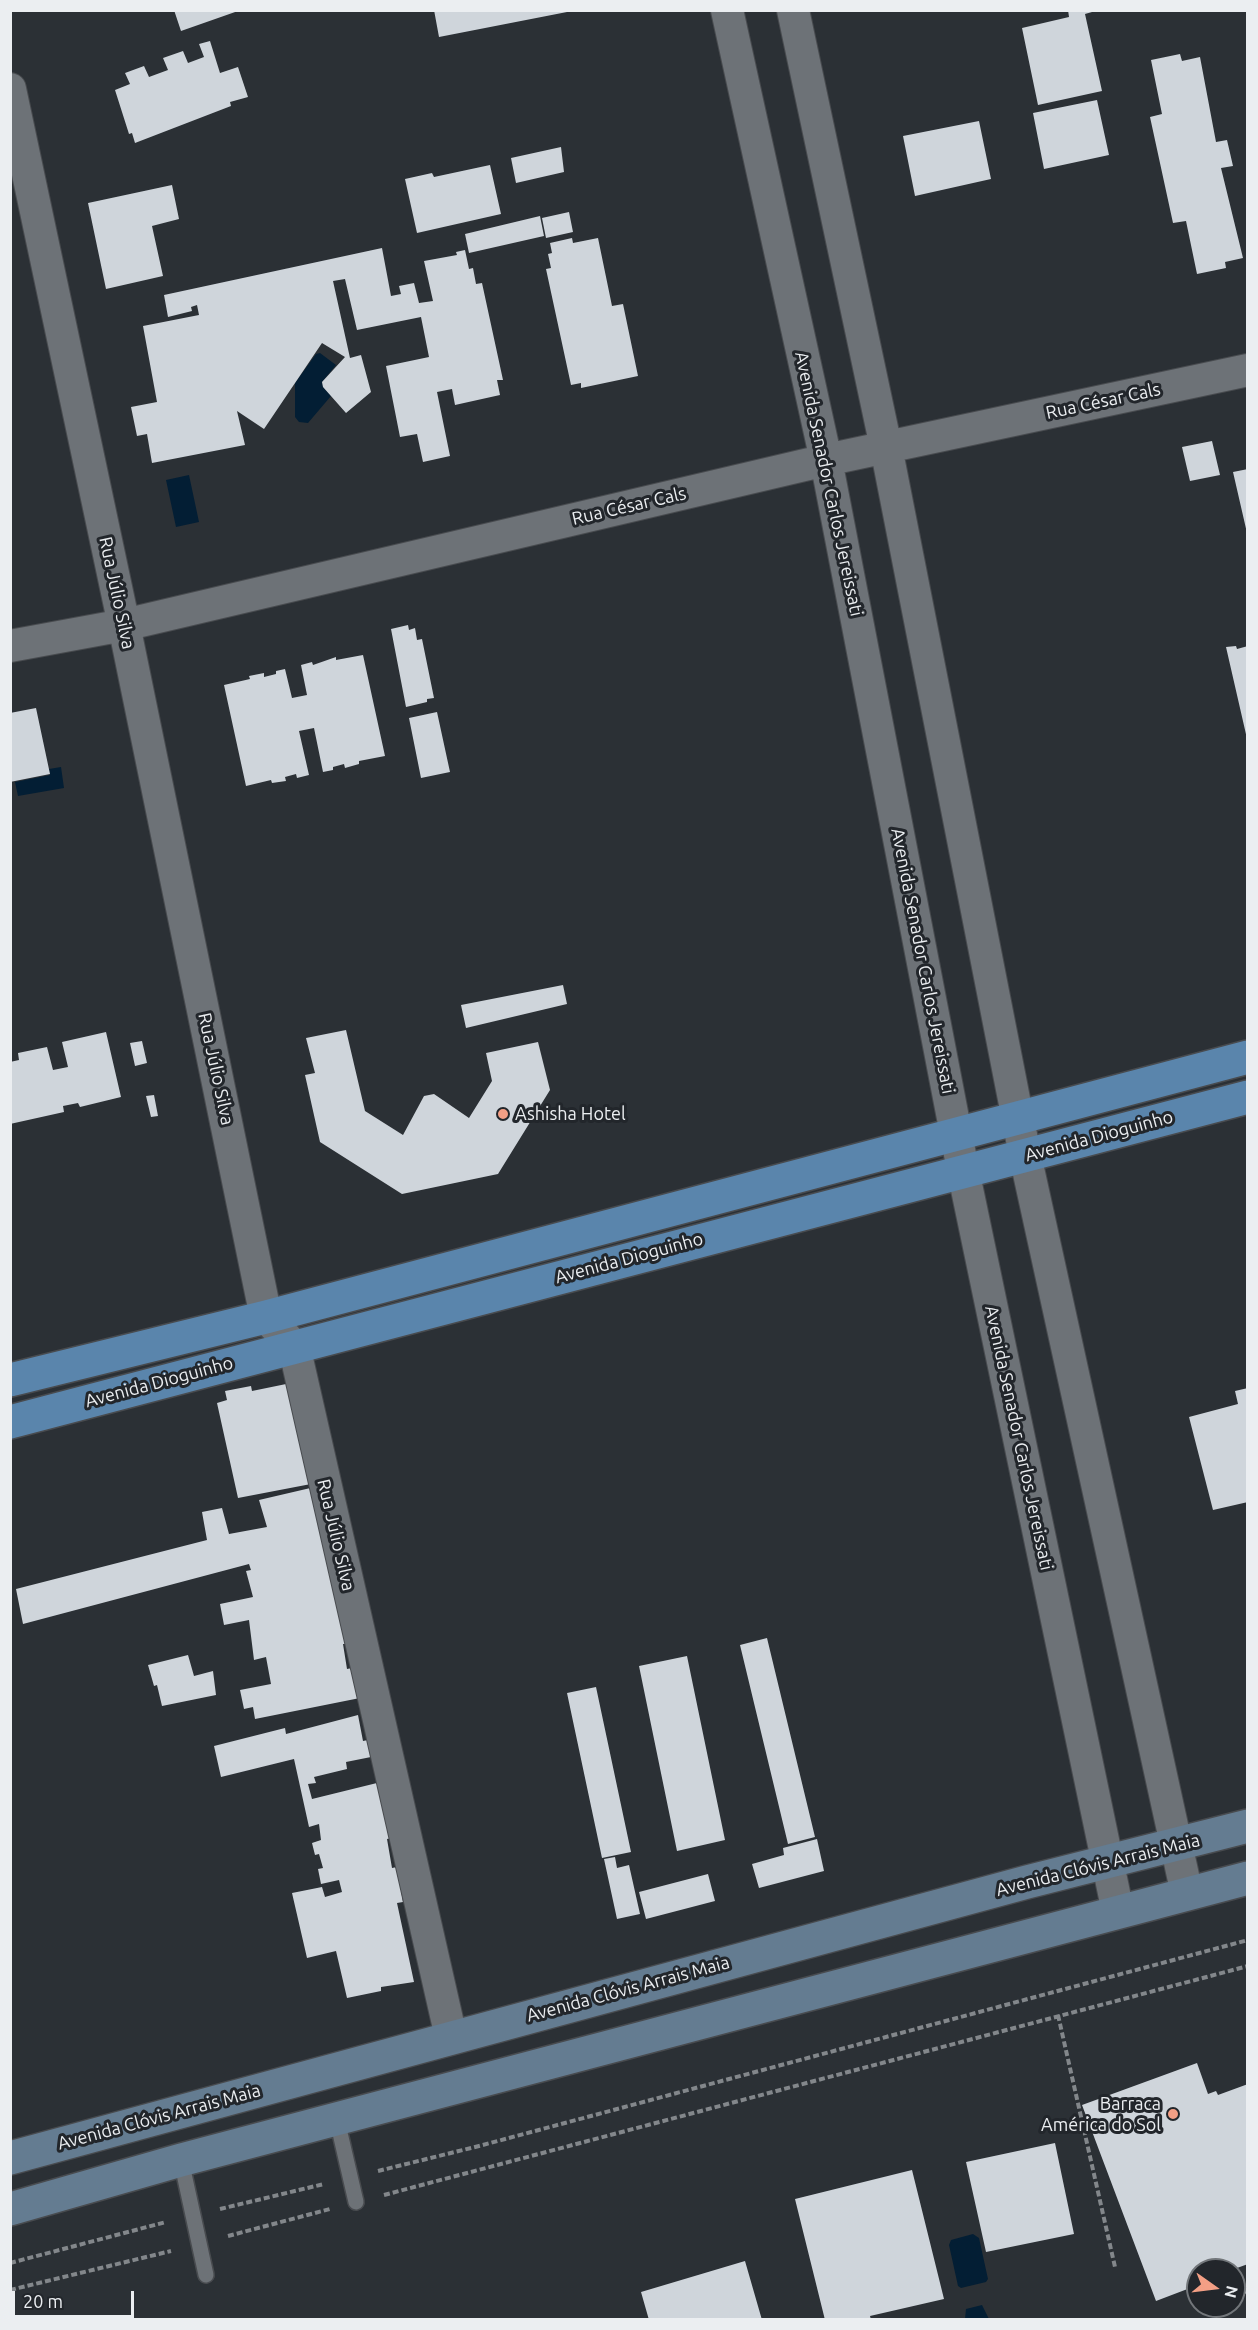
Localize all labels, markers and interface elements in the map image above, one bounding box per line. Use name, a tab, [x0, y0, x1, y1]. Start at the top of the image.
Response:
street label: Avenida Senador Carlos Jereissati	[790, 350, 868, 618]
street label: Rua César Cals	[1044, 378, 1162, 424]
street label: Rua César Cals	[570, 482, 688, 530]
street label: Rua Júlio Silva	[95, 535, 139, 651]
street label: Avenida Senador Carlos Jereissati	[887, 826, 959, 1096]
street label: Rua Júlio Silva	[194, 1011, 238, 1127]
place label: Ashisha Hotel	[515, 1103, 626, 1125]
street label: Avenida Dioguinho	[1023, 1106, 1175, 1166]
marker: Ashisha Hotel	[496, 1107, 510, 1121]
street label: Avenida Dioguinho	[553, 1228, 705, 1288]
street label: Avenida Senador Carlos Jereissati	[980, 1304, 1058, 1572]
street label: Avenida Dioguinho	[83, 1352, 235, 1412]
street label: Rua Júlio Silva	[313, 1477, 359, 1593]
street label: Avenida Clóvis Arrais Maia	[994, 1829, 1202, 1901]
street label: Avenida Clóvis Arrais Maia	[524, 1951, 732, 2027]
street label: Avenida Clóvis Arrais Maia	[55, 2079, 263, 2155]
place label: Barraca América do Sol	[1041, 2093, 1161, 2136]
marker: Barraca América do Sol	[1166, 2107, 1180, 2121]
north arrow	[1186, 2258, 1246, 2318]
scale bar	[15, 2279, 136, 2317]
text: N	[1221, 2284, 1242, 2300]
text: 20 m	[23, 2291, 63, 2311]

